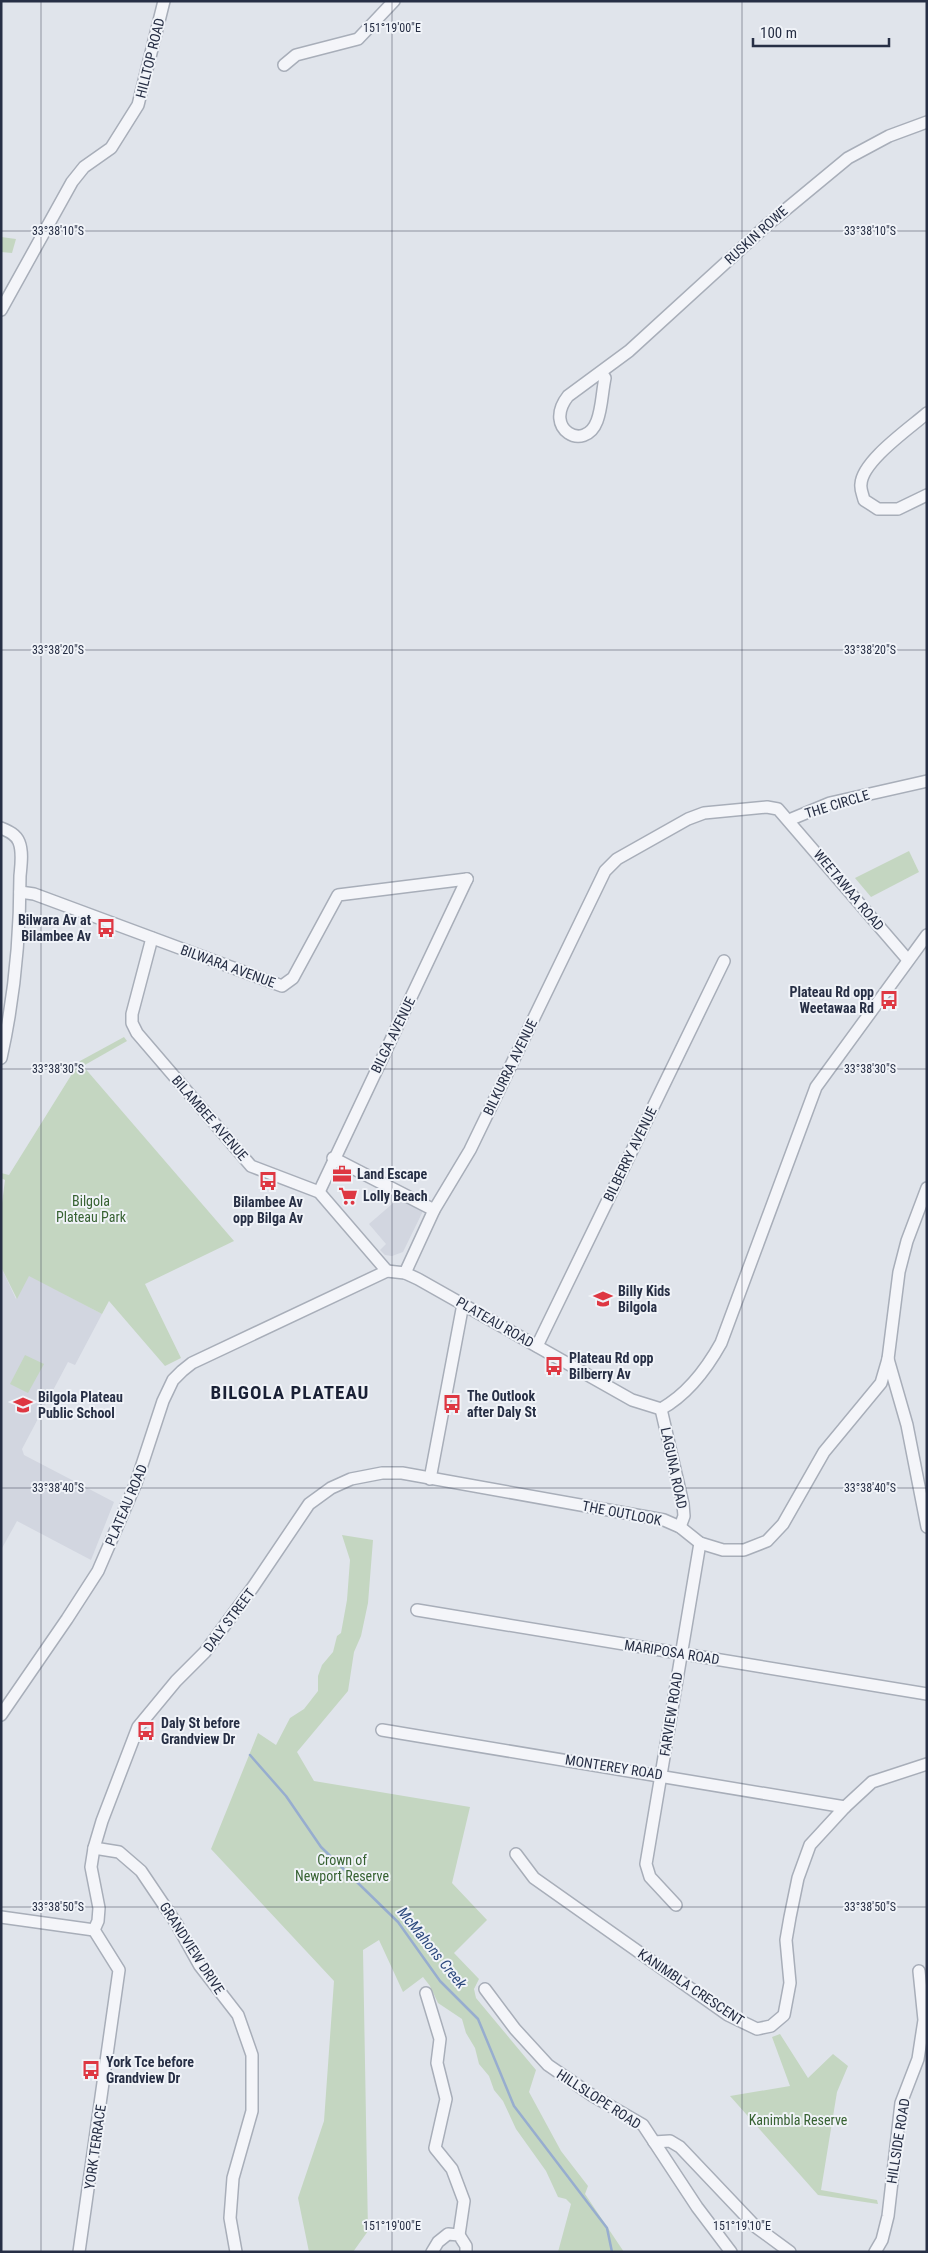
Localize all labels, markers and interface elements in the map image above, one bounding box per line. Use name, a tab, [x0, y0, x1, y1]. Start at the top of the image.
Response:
scale bar	[753, 15, 889, 47]
street label: HILLTOP ROAD	[132, 16, 168, 100]
text: 151°19'00"E	[363, 21, 421, 35]
text: 100 m	[760, 24, 797, 42]
street label: RUSKIN ROWE	[721, 203, 791, 267]
text: 33°38'10"S	[32, 224, 84, 238]
text: 33°38'10"S	[844, 224, 896, 238]
text: 33°38'20"S	[32, 643, 84, 657]
text: 33°38'20"S	[844, 643, 896, 657]
street label: THE CIRCLE	[803, 787, 871, 821]
street label: WEETAWAA ROAD	[811, 846, 887, 934]
place label: Bilwara Av at Bilambee Av	[18, 912, 92, 944]
bus stop icon: Bilwara Av at Bilambee Av	[95, 917, 117, 939]
street label: BILWARA AVENUE	[178, 941, 278, 991]
place label: Plateau Rd opp Weetawaa Rd	[789, 984, 874, 1016]
bus stop icon: Plateau Rd opp Weetawaa Rd	[878, 989, 900, 1011]
street label: BILGA AVENUE	[368, 994, 418, 1076]
street label: BILKURRA AVENUE	[480, 1016, 540, 1118]
text: 33°38'30"S	[32, 1062, 84, 1076]
text: 33°38'30"S	[844, 1062, 896, 1076]
street label: BILAMBEE AVENUE	[169, 1072, 251, 1164]
street label: BILBERRY AVENUE	[600, 1104, 660, 1204]
office icon: Land Escape	[331, 1163, 353, 1185]
place label: Land Escape	[357, 1166, 428, 1182]
bus stop icon: Bilambee Av opp Bilga Av	[257, 1170, 279, 1192]
supermarket icon: Lolly Beach	[337, 1185, 359, 1207]
place label: Lolly Beach	[363, 1188, 428, 1204]
park label: Bilgola Plateau Park	[56, 1193, 127, 1225]
place label: Bilambee Av opp Bilga Av	[233, 1194, 304, 1226]
place label: Billy Kids Bilgola	[618, 1283, 670, 1315]
school or university icon: Billy Kids Bilgola	[592, 1288, 614, 1310]
street label: PLATEAU ROAD	[453, 1293, 537, 1351]
place label: Plateau Rd opp Bilberry Av	[569, 1350, 654, 1382]
bus stop icon: Plateau Rd opp Bilberry Av	[543, 1355, 565, 1377]
district label: BILGOLA PLATEAU	[211, 1381, 369, 1404]
place label: The Outlook after Daly St	[467, 1388, 536, 1420]
place label: Bilgola Plateau Public School	[38, 1389, 123, 1421]
bus stop icon: The Outlook after Daly St	[441, 1393, 463, 1415]
school or university icon: Bilgola Plateau Public School	[12, 1394, 34, 1416]
street label: LAGUNA ROAD	[658, 1426, 690, 1510]
street label: PLATEAU ROAD	[102, 1462, 150, 1548]
text: 33°38'40"S	[32, 1481, 84, 1495]
text: 33°38'40"S	[844, 1481, 896, 1495]
street label: THE OUTLOOK	[581, 1497, 663, 1529]
street label: DALY STREET	[200, 1585, 258, 1655]
street label: MARIPOSA ROAD	[623, 1637, 721, 1667]
street label: FARVIEW ROAD	[656, 1671, 686, 1757]
place label: Daly St before Grandview Dr	[161, 1715, 240, 1747]
bus stop icon: Daly St before Grandview Dr	[135, 1720, 157, 1742]
street label: MONTEREY ROAD	[564, 1751, 664, 1783]
park label: Crown of Newport Reserve	[295, 1852, 389, 1884]
street label: GRANDVIEW DRIVE	[156, 1899, 228, 1997]
text: 33°38'50"S	[32, 1900, 84, 1914]
text: 33°38'50"S	[844, 1900, 896, 1914]
water label: McMahons Creek	[394, 1904, 471, 1993]
street label: KANIMBLA CRESCENT	[635, 1946, 747, 2028]
place label: York Tce before Grandview Dr	[106, 2054, 194, 2086]
bus stop icon: York Tce before Grandview Dr	[80, 2059, 102, 2081]
street label: HILLSLOPE ROAD	[554, 2066, 644, 2132]
street label: HILLSIDE ROAD	[883, 2097, 913, 2185]
street label: YORK TERRACE	[81, 2103, 109, 2190]
park label: Kanimbla Reserve	[749, 2112, 848, 2128]
text: 151°19'00"E	[363, 2219, 421, 2233]
text: 151°19'10"E	[713, 2219, 771, 2233]

